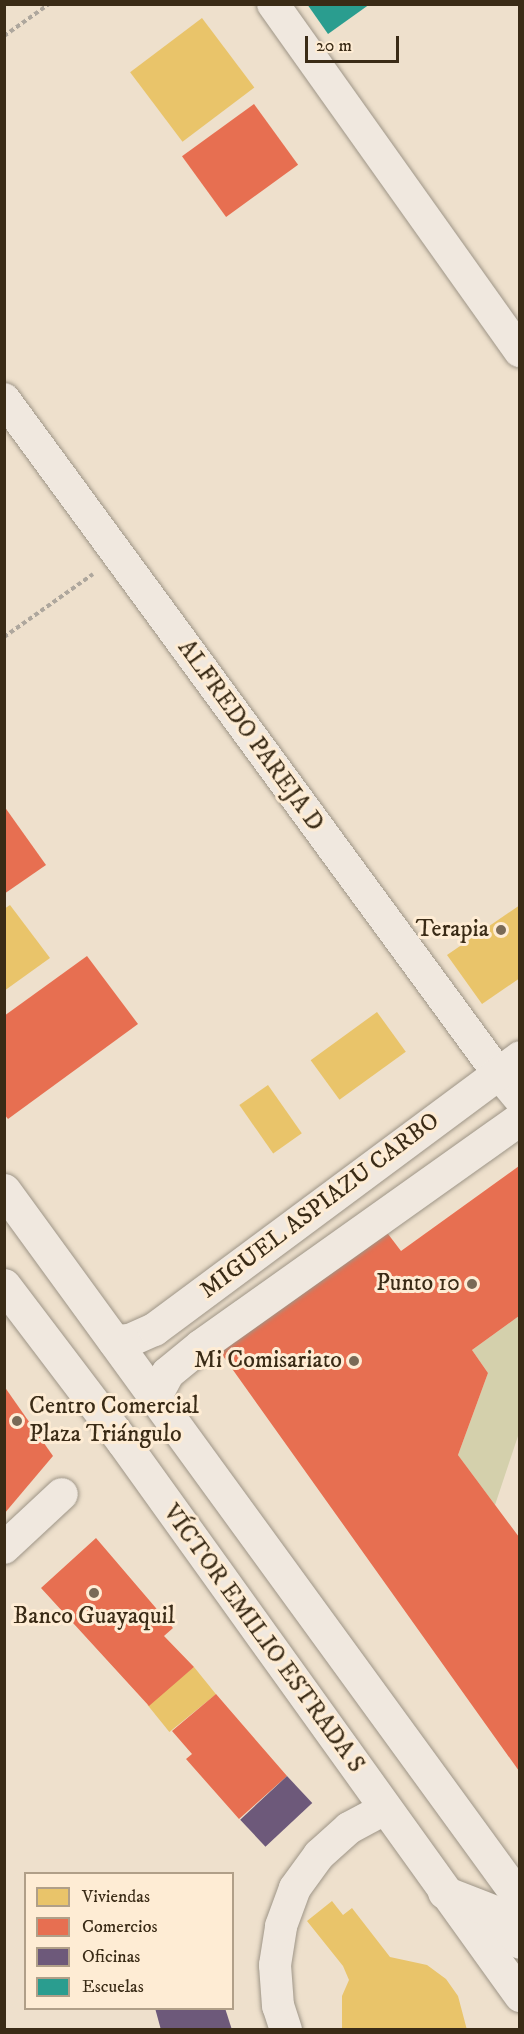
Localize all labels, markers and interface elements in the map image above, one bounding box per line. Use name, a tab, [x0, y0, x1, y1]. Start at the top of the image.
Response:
scale bar	[308, 24, 402, 62]
text: 20 m	[316, 35, 352, 57]
street label: ALFREDO PAREJA D	[171, 635, 329, 837]
place label: Terapia	[416, 916, 489, 944]
marker: Terapia	[494, 923, 508, 937]
street label: MIGUEL ASPIAZU CARBO	[195, 1107, 445, 1305]
place label: Punto 10	[376, 1270, 460, 1298]
marker: Punto 10	[465, 1277, 479, 1291]
place label: Mi Comisariato	[194, 1347, 342, 1375]
marker: Mi Comisariato	[347, 1354, 361, 1368]
place label: Centro Comercial Plaza Triángulo	[29, 1393, 199, 1449]
marker: Centro Comercial Plaza Triángulo	[10, 1414, 24, 1428]
street label: VÍCTOR EMILIO ESTRADA S	[156, 1499, 370, 1779]
marker: Banco Guayaquil	[87, 1586, 101, 1600]
place label: Banco Guayaquil	[13, 1603, 175, 1631]
legend	[24, 1872, 234, 2010]
text: Viviendas	[82, 1886, 150, 1908]
text: Comercios	[82, 1916, 157, 1938]
text: Oficinas	[82, 1946, 140, 1968]
text: Escuelas	[82, 1976, 144, 1998]

